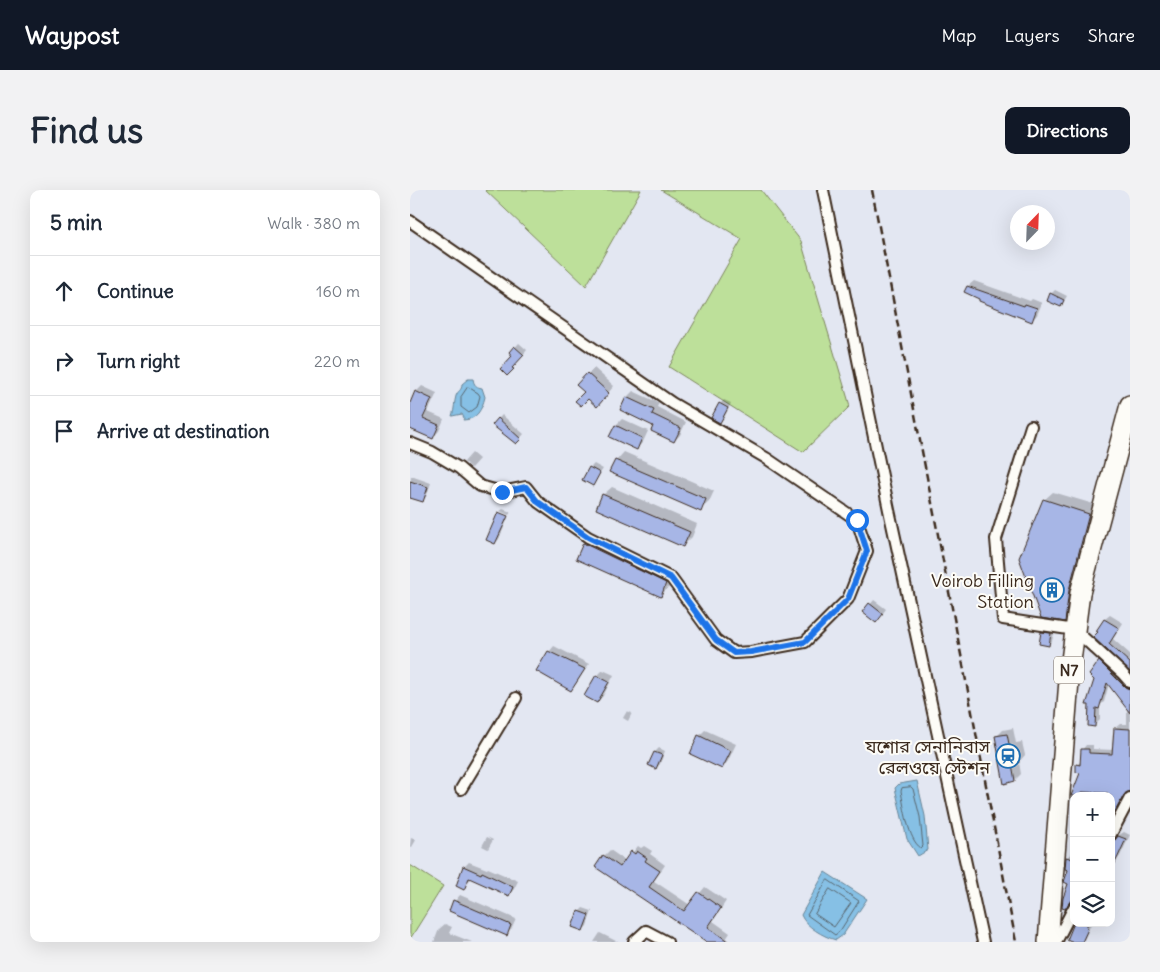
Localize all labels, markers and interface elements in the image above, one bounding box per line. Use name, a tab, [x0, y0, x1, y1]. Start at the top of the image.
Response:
text: Waypost	[25, 20, 119, 50]
text: Map	[941, 24, 976, 47]
text: Layers	[1004, 24, 1060, 47]
text: Share	[1088, 24, 1135, 47]
button: Directions	[1005, 107, 1130, 154]
text: Find us	[30, 108, 143, 152]
north arrow	[1010, 205, 1055, 250]
text: 5 min	[50, 209, 102, 236]
text: Walk · 380 m	[267, 213, 360, 233]
icon: ahead	[50, 277, 78, 305]
text: Continue	[97, 279, 174, 303]
text: 160 m	[316, 281, 360, 301]
icon: right	[50, 347, 78, 375]
text: Turn right	[97, 349, 180, 373]
text: 220 m	[314, 351, 360, 371]
icon: arrive	[50, 417, 78, 445]
text: Arrive at destination	[97, 419, 270, 443]
route end	[491, 481, 514, 504]
route start	[846, 509, 869, 532]
place label: Voirob Filling Station	[931, 569, 1034, 613]
building icon: Voirob Filling Station	[1039, 577, 1065, 603]
road number: N7	[1054, 656, 1084, 684]
place label: যশোর সেনানিবাস রেলওয়ে স্টেশন	[864, 735, 991, 779]
station icon: যশোর সেনানিবাস রেলওয়ে স্টেশন	[995, 743, 1021, 769]
map controls	[1070, 792, 1115, 927]
button: +	[1070, 792, 1115, 837]
button: −	[1070, 837, 1115, 882]
button: layers	[1070, 882, 1115, 927]

